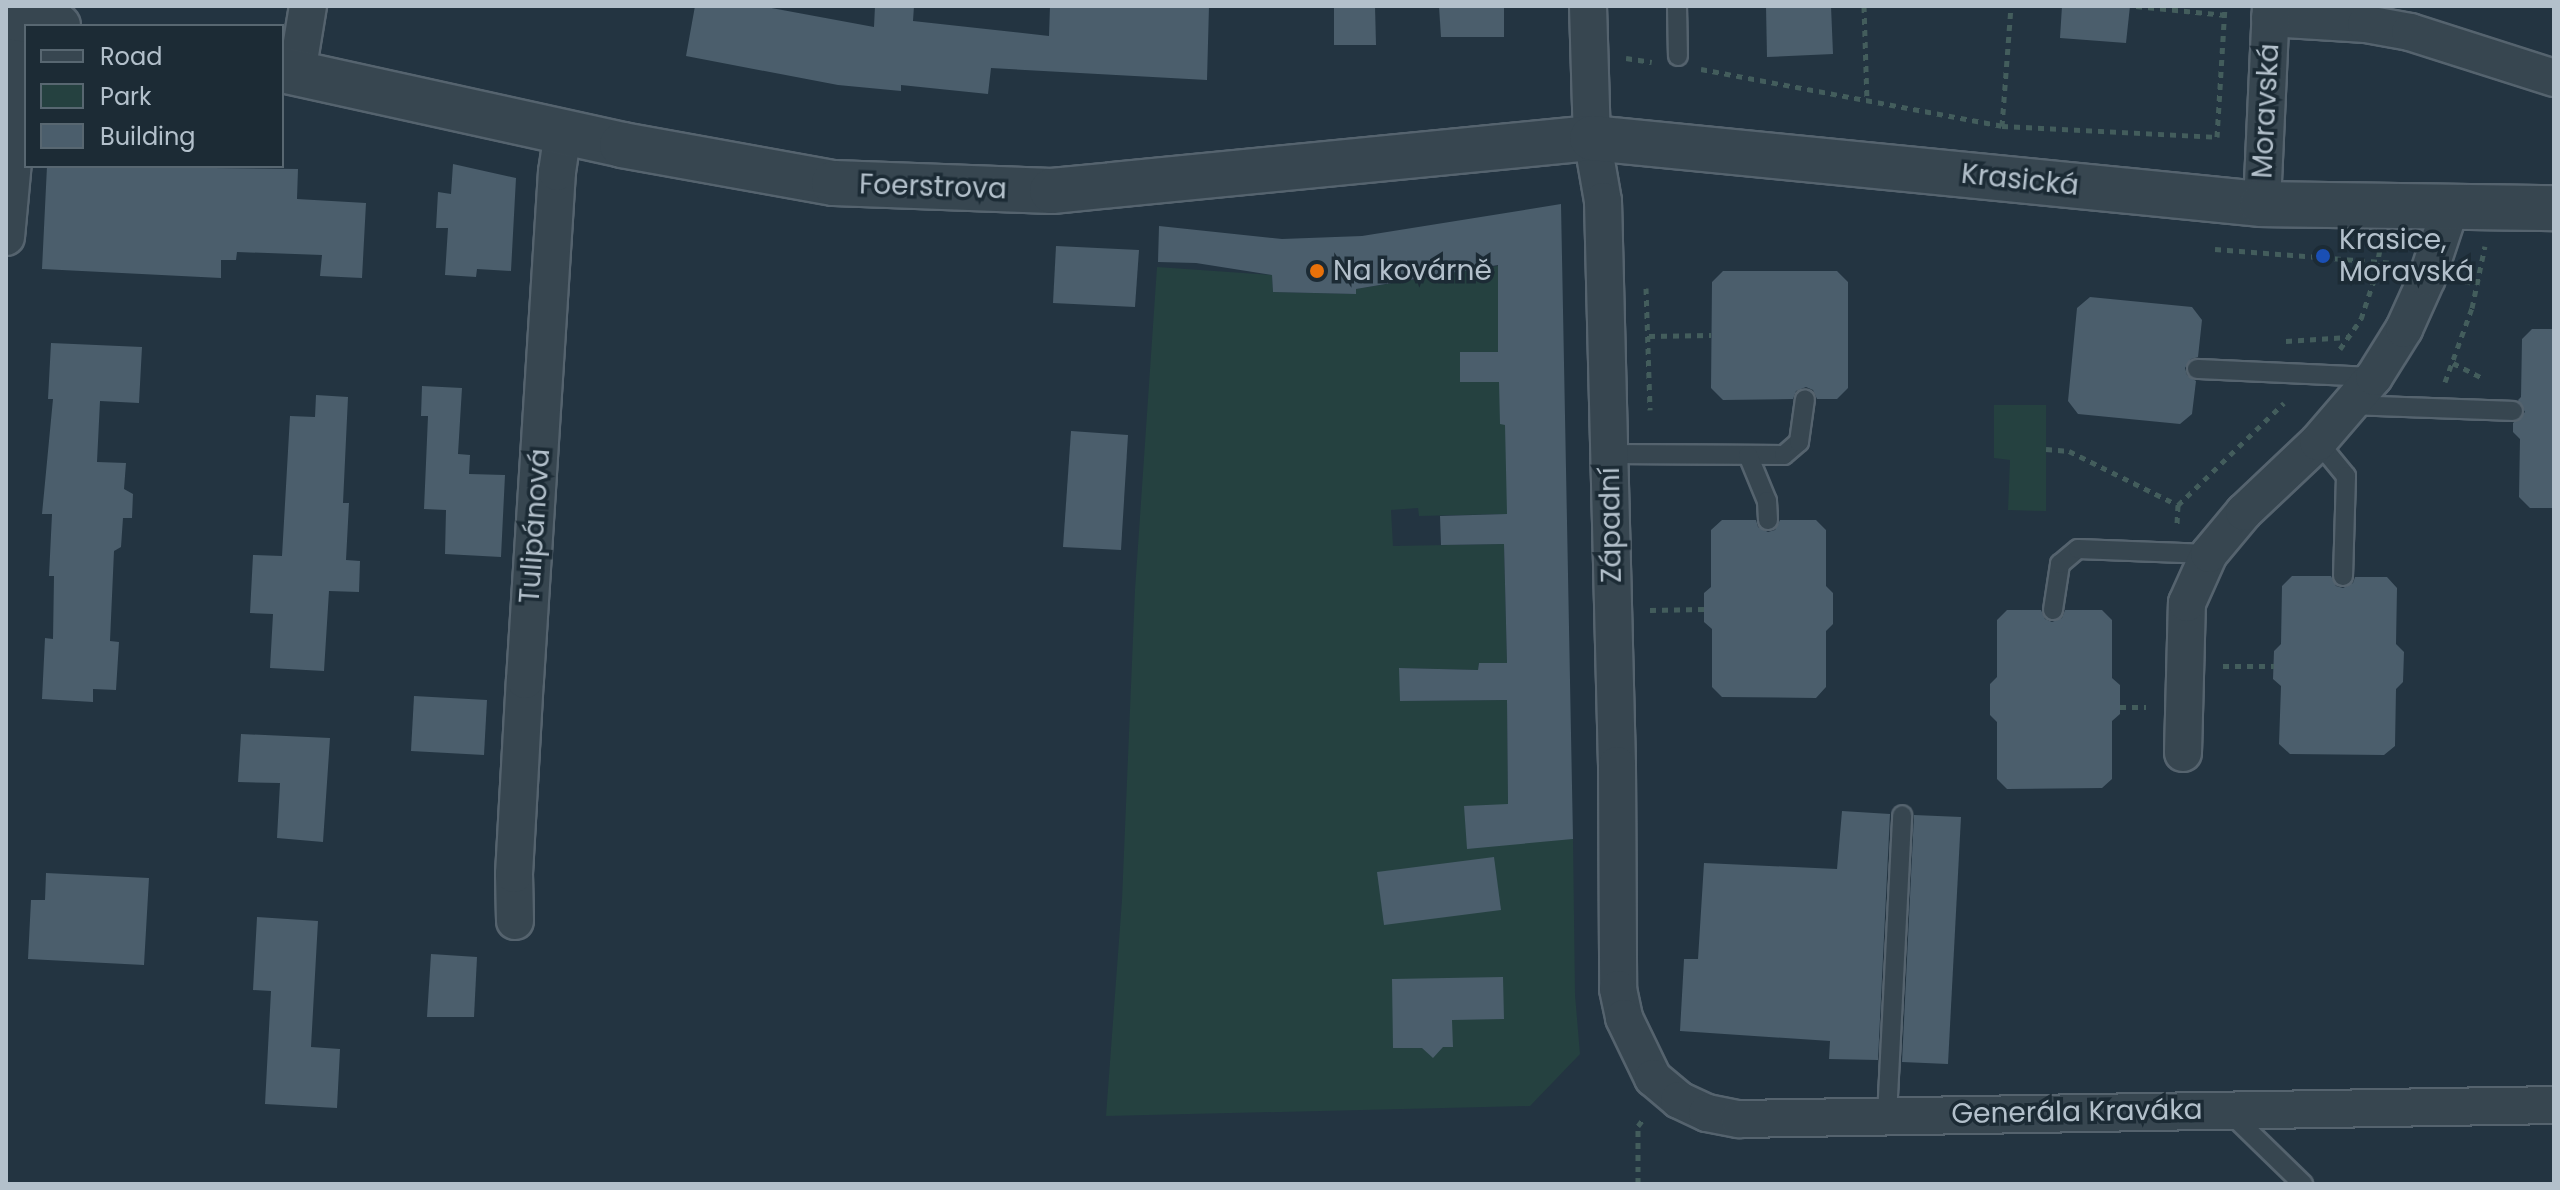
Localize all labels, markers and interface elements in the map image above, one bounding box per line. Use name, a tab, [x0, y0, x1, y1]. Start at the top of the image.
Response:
legend	[24, 24, 284, 168]
text: Road	[100, 40, 162, 73]
street label: Moravská	[2246, 43, 2286, 179]
text: Park	[100, 80, 151, 113]
text: Building	[100, 120, 196, 153]
street label: Krasická	[1960, 157, 2080, 203]
street label: Foerstrova	[859, 168, 1007, 206]
place label: Krasice, Moravská	[2339, 223, 2474, 289]
marker: Krasice, Moravská	[2314, 247, 2332, 265]
place label: Na kovárně	[1333, 254, 1492, 288]
marker: Na kovárně	[1308, 262, 1326, 280]
street label: Tulipánová	[513, 447, 557, 605]
street label: Západní	[1593, 467, 1629, 583]
street label: Generála Kraváka	[1951, 1093, 2203, 1131]

